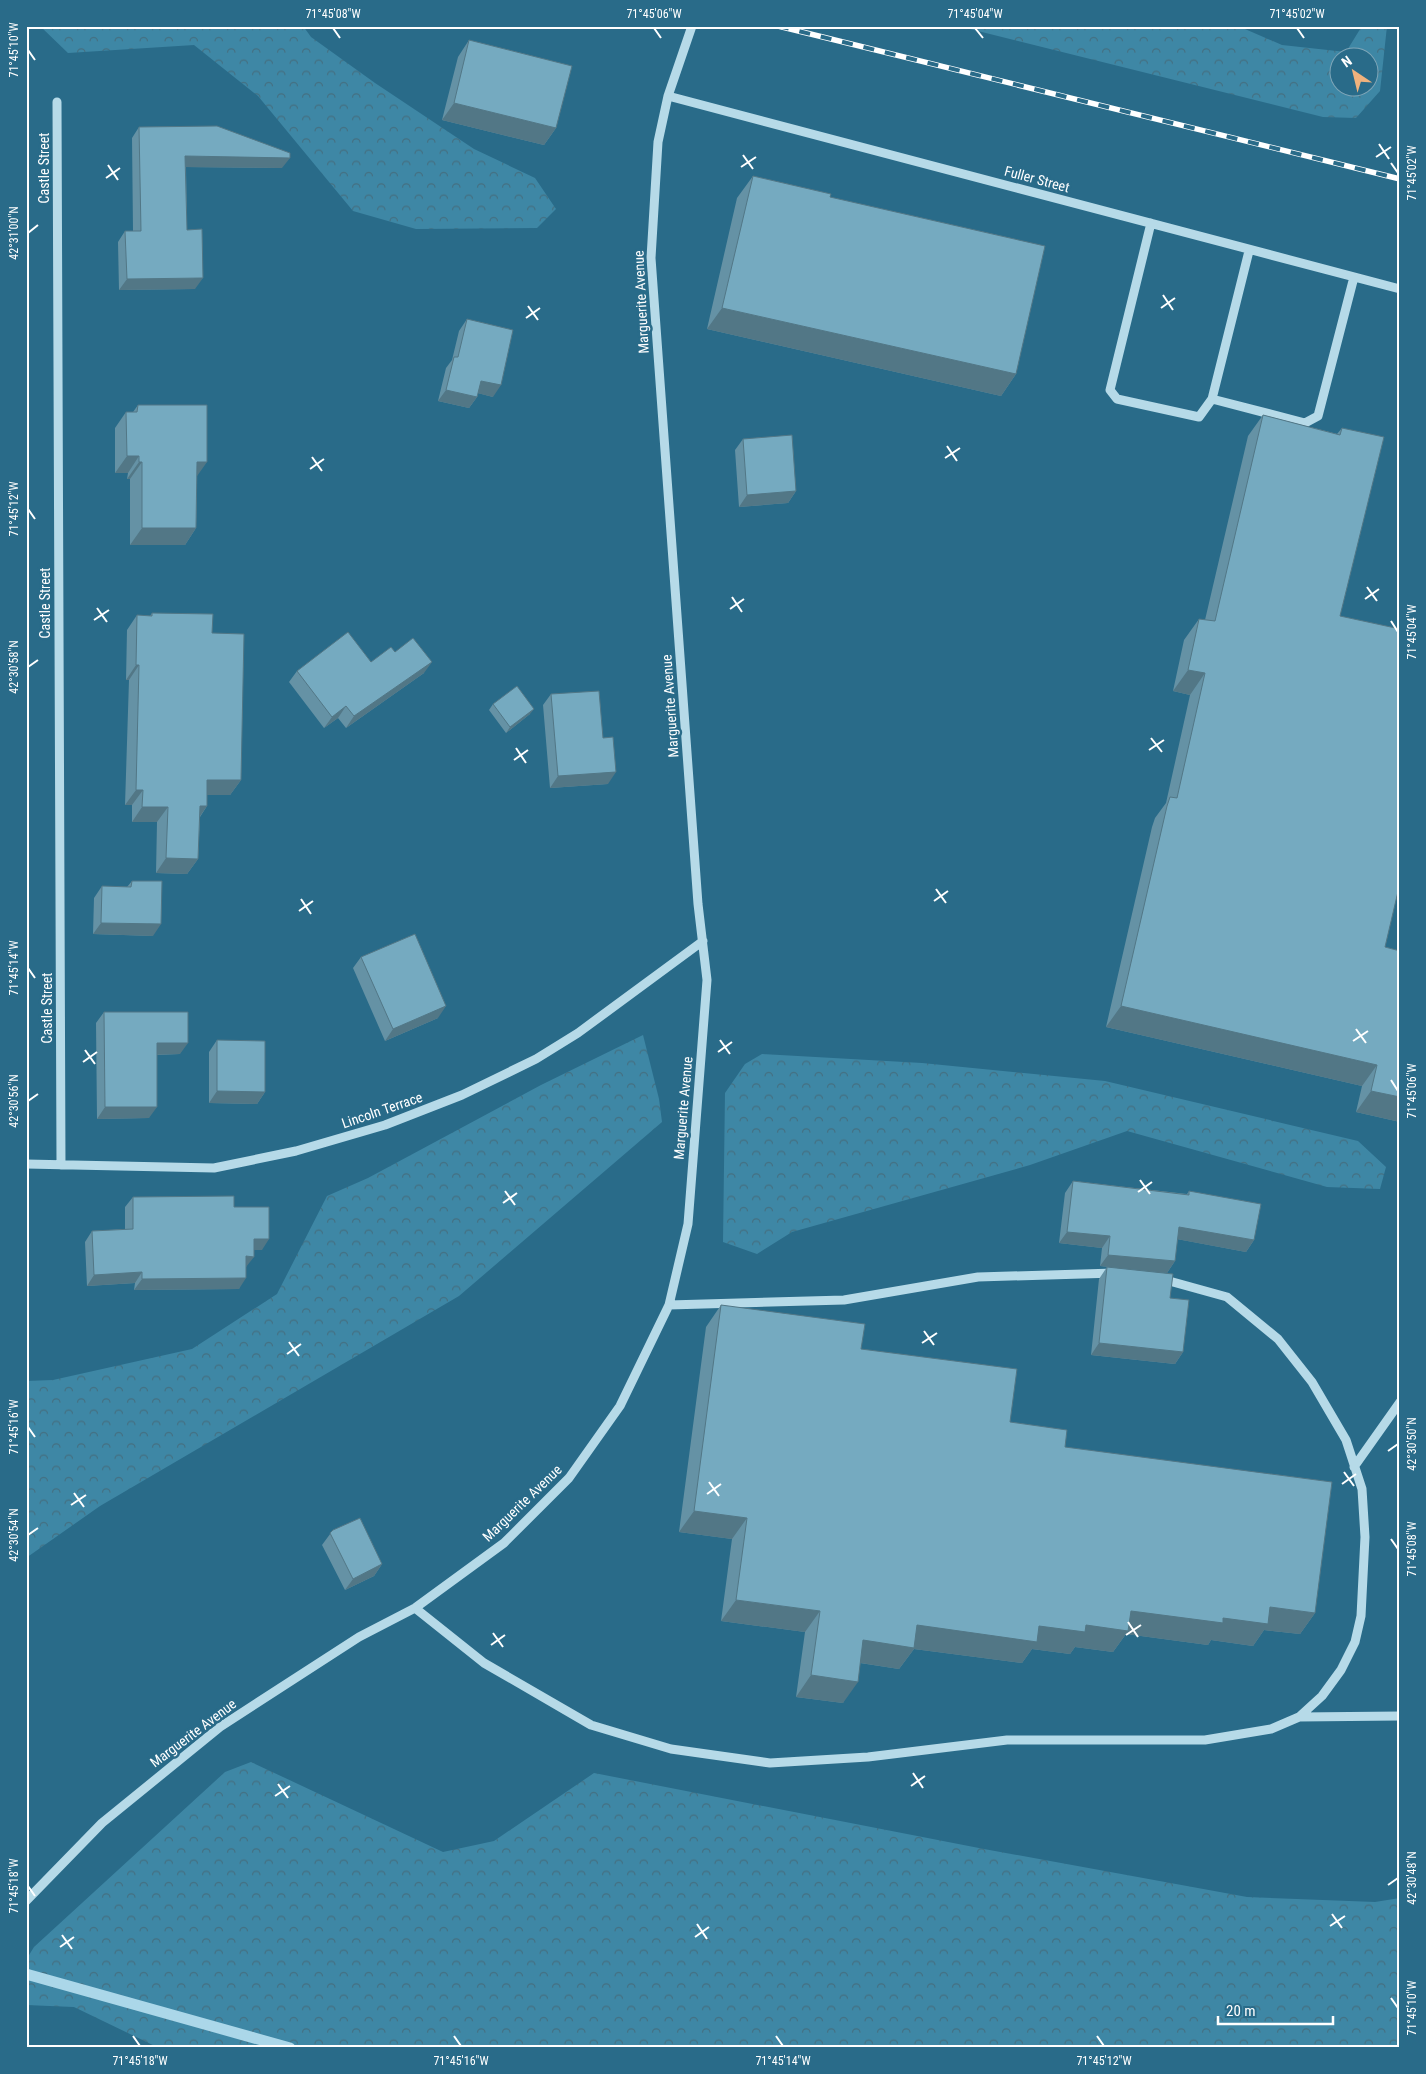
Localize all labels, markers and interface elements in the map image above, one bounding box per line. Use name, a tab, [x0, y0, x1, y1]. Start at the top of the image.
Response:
text: 71°45'08"W	[305, 7, 361, 21]
text: 71°45'06"W	[626, 7, 682, 21]
text: 71°45'04"W	[947, 7, 1003, 21]
text: 71°45'02"W	[1269, 7, 1325, 21]
text: 71°45'10"W	[7, 22, 21, 78]
north arrow	[1328, 48, 1378, 98]
text: N	[1338, 52, 1355, 70]
street label: Castle Street	[36, 133, 52, 203]
text: 71°45'02"W	[1405, 145, 1419, 201]
street label: Fuller Street	[1003, 163, 1071, 195]
text: 42°31'00"N	[7, 206, 21, 260]
street label: Marguerite Avenue	[630, 250, 652, 354]
text: 71°45'12"W	[7, 481, 21, 537]
street label: Castle Street	[37, 568, 53, 638]
text: 71°45'04"W	[1405, 604, 1419, 660]
text: 42°30'58"N	[7, 640, 21, 694]
street label: Marguerite Avenue	[658, 653, 682, 758]
text: 71°45'14"W	[7, 940, 21, 996]
street label: Castle Street	[39, 973, 55, 1043]
street label: Marguerite Avenue	[671, 1055, 696, 1160]
text: 71°45'06"W	[1405, 1063, 1419, 1119]
text: 42°30'56"N	[7, 1074, 21, 1128]
street label: Lincoln Terrace	[340, 1089, 425, 1131]
text: 71°45'16"W	[7, 1399, 21, 1455]
text: 42°30'50"N	[1405, 1417, 1419, 1471]
street label: Marguerite Avenue	[479, 1461, 565, 1545]
text: 42°30'54"N	[7, 1508, 21, 1562]
text: 71°45'08"W	[1405, 1521, 1419, 1577]
street label: Marguerite Avenue	[147, 1695, 239, 1770]
text: 42°30'48"N	[1405, 1851, 1419, 1905]
text: 71°45'18"W	[7, 1858, 21, 1914]
text: 71°45'10"W	[1405, 1980, 1419, 2036]
scale bar	[1218, 1994, 1334, 2026]
text: 20 m	[1226, 2002, 1256, 2020]
text: 71°45'18"W	[112, 2054, 168, 2068]
text: 71°45'16"W	[433, 2054, 489, 2068]
text: 71°45'14"W	[755, 2054, 811, 2068]
text: 71°45'12"W	[1076, 2054, 1132, 2068]

